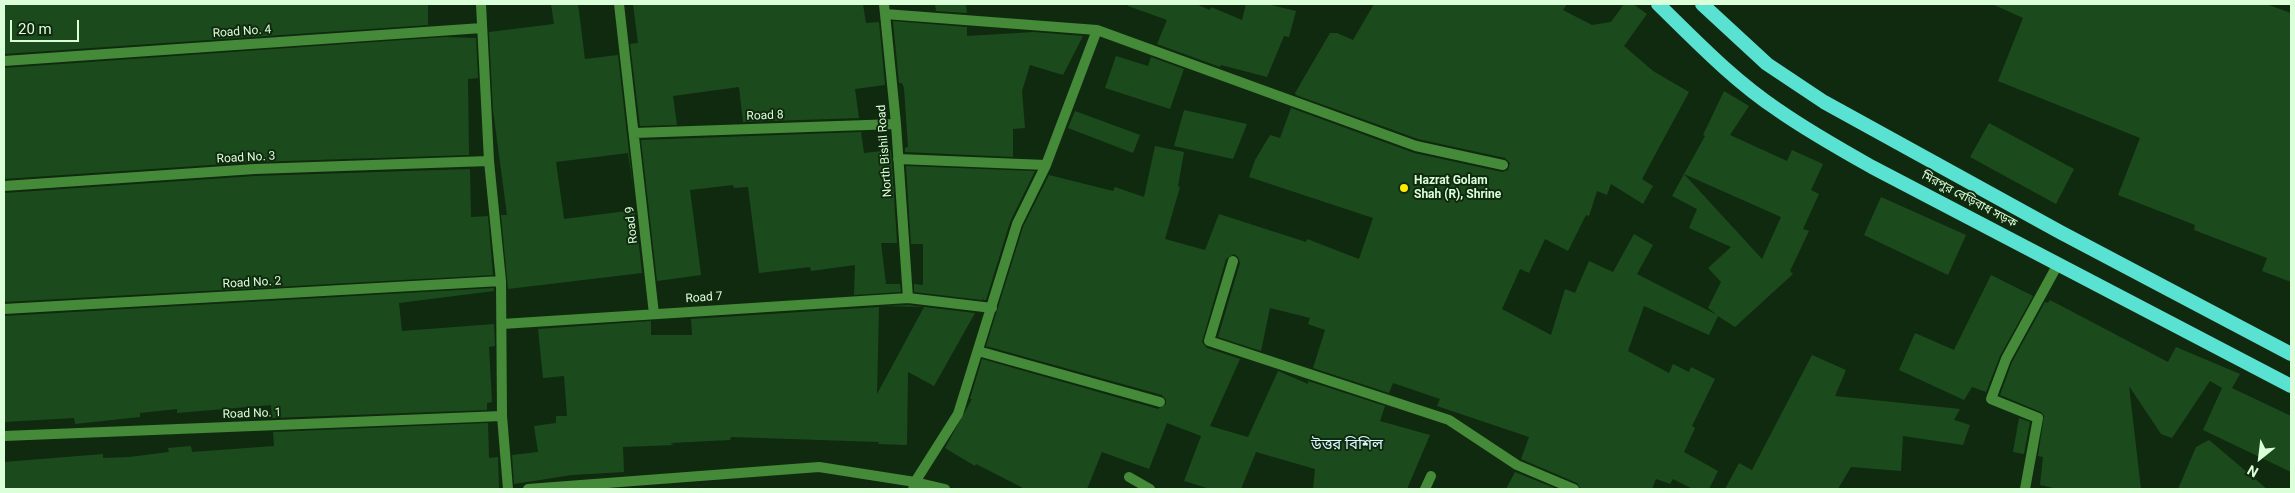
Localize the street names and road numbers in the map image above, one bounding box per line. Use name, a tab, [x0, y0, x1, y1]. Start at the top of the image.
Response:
street label: Road No. 4	[212, 23, 272, 41]
street label: North Bishil Road	[875, 104, 895, 198]
street label: Road 8	[746, 108, 784, 124]
street label: Road No. 3	[216, 149, 276, 167]
street label: মিরপুর বেড়িবাধ সড়ক	[1919, 169, 2019, 231]
street label: Road 9	[623, 206, 641, 244]
street label: Road No. 2	[222, 274, 282, 292]
street label: Road 7	[685, 290, 723, 306]
street label: Road No. 1	[222, 406, 282, 422]

